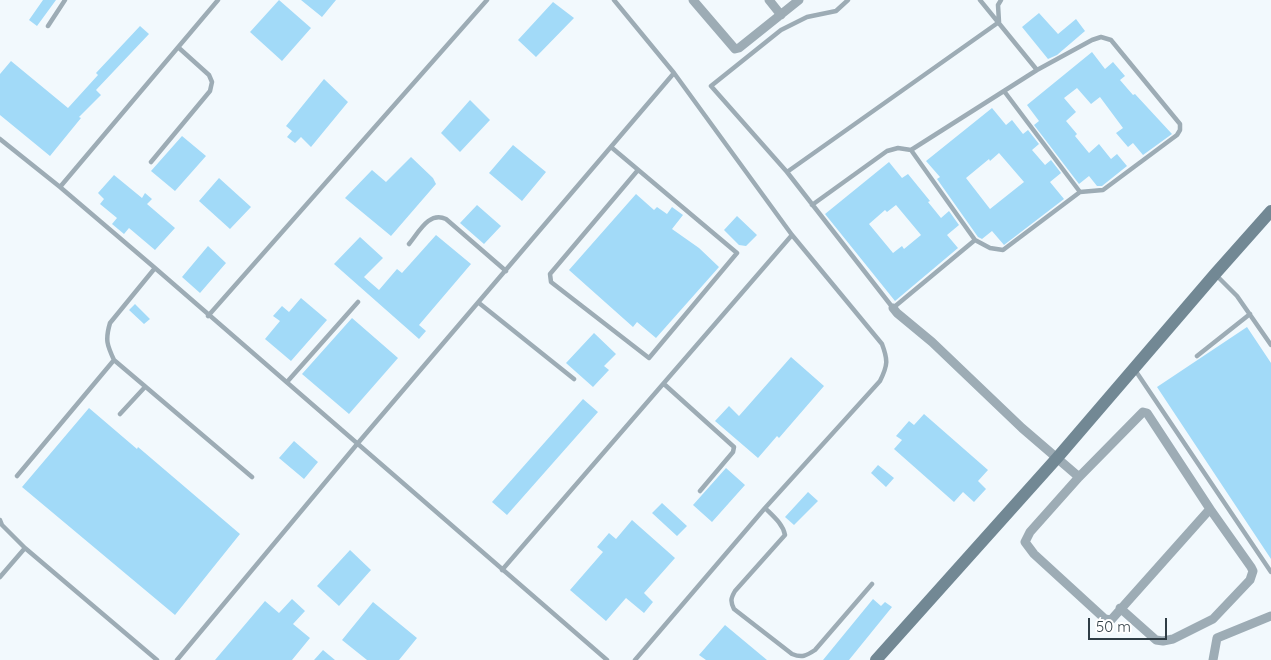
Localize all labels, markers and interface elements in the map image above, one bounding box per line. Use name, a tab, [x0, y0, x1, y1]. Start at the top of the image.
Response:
scale bar	[1091, 608, 1170, 640]
text: 50 m	[1096, 617, 1131, 636]

